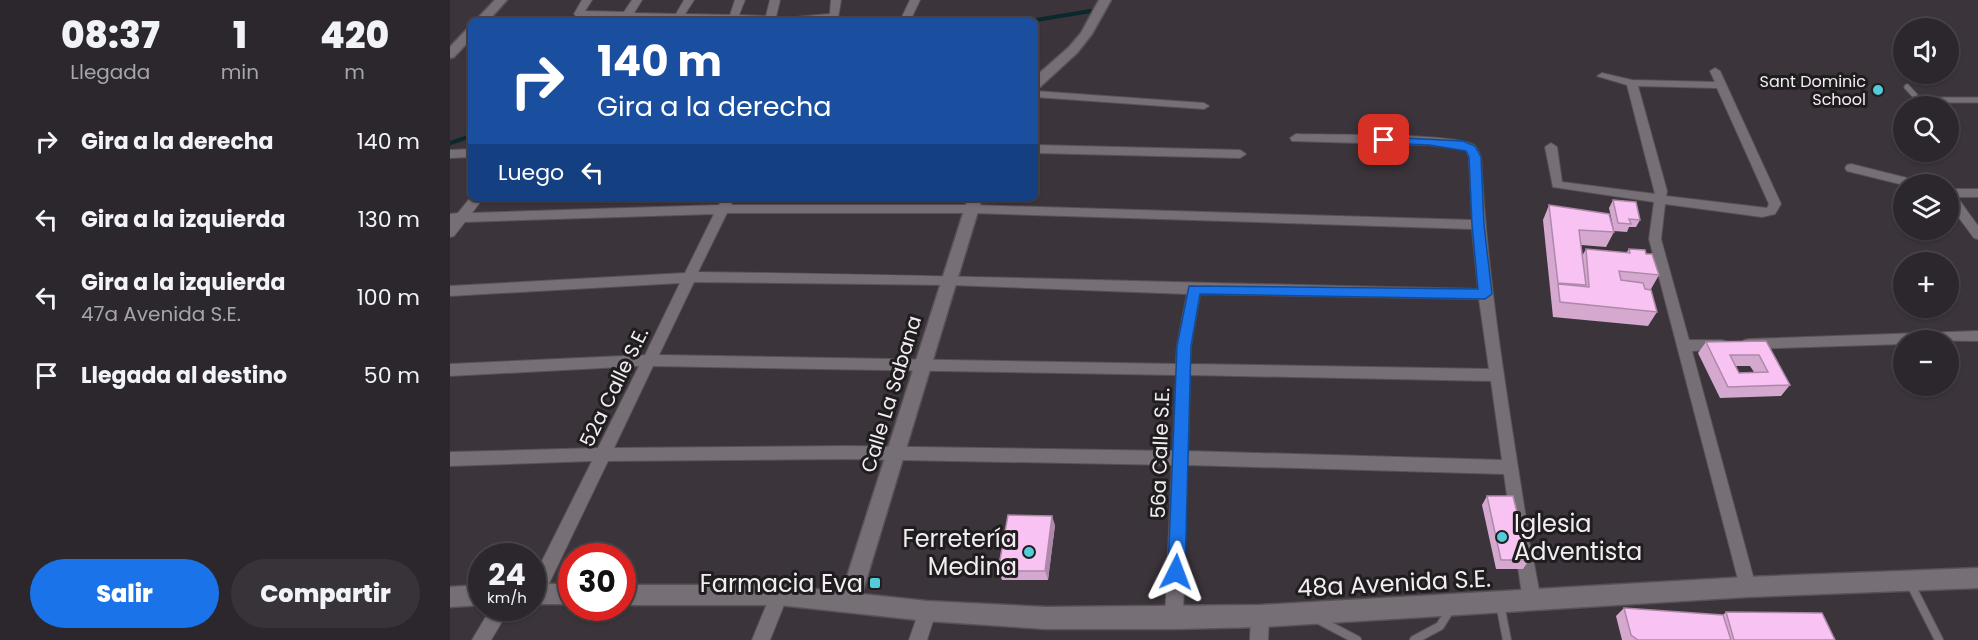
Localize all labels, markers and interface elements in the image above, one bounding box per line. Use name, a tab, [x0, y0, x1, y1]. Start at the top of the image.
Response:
text: 08:37	[61, 10, 160, 61]
text: 1	[233, 10, 247, 61]
text: 420	[320, 10, 389, 61]
map controls	[1893, 18, 1959, 396]
button: sound	[1893, 18, 1959, 84]
text: 140 m	[597, 32, 722, 91]
icon: right	[498, 42, 576, 120]
text: Llegada	[70, 58, 150, 86]
text: min	[221, 58, 259, 86]
text: m	[344, 58, 365, 86]
place label: Sant Dominic School	[1760, 70, 1866, 111]
marker: Sant Dominic School	[1871, 83, 1885, 97]
text: Gira a la derecha	[597, 88, 831, 125]
button: search	[1893, 96, 1959, 162]
pin	[1358, 114, 1409, 165]
icon: arrive	[1367, 123, 1400, 156]
icon: right	[30, 125, 63, 158]
text: Gira a la derecha	[81, 126, 274, 157]
text: 140 m	[357, 126, 420, 157]
icon: left	[576, 156, 609, 189]
text: Luego	[498, 157, 564, 188]
button: layers	[1893, 174, 1959, 240]
icon: left	[30, 203, 63, 236]
text: Gira a la izquierda	[81, 204, 285, 235]
text: 130 m	[358, 204, 420, 235]
button: +	[1893, 252, 1959, 318]
text: Gira a la izquierda	[81, 267, 285, 298]
icon: left	[30, 281, 63, 314]
text: 100 m	[357, 282, 420, 313]
text: 47a Avenida S.E.	[81, 300, 241, 328]
street label: Calle La Sabana	[854, 312, 928, 476]
street label: 52a Calle S.E.	[573, 322, 655, 452]
button: −	[1893, 330, 1959, 396]
icon: arrive	[30, 359, 63, 392]
text: Llegada al destino	[81, 360, 287, 391]
text: 50 m	[364, 360, 420, 391]
street label: 56a Calle S.E.	[1144, 387, 1176, 519]
place label: Iglesia Adventista	[1514, 507, 1642, 568]
place label: Ferretería Medina	[903, 522, 1017, 583]
marker: Iglesia Adventista	[1495, 530, 1509, 544]
position arrow	[1144, 540, 1208, 604]
speed limit sign: 30	[558, 543, 636, 621]
marker: Ferretería Medina	[1022, 545, 1036, 559]
text: 24	[488, 553, 526, 596]
button: Salir	[30, 559, 219, 628]
button: Compartir	[231, 559, 420, 628]
street label: 48a Avenida S.E.	[1296, 561, 1492, 605]
place label: Farmacia Eva	[700, 567, 863, 600]
marker: Farmacia Eva	[868, 576, 882, 590]
text: km/h	[487, 587, 527, 608]

